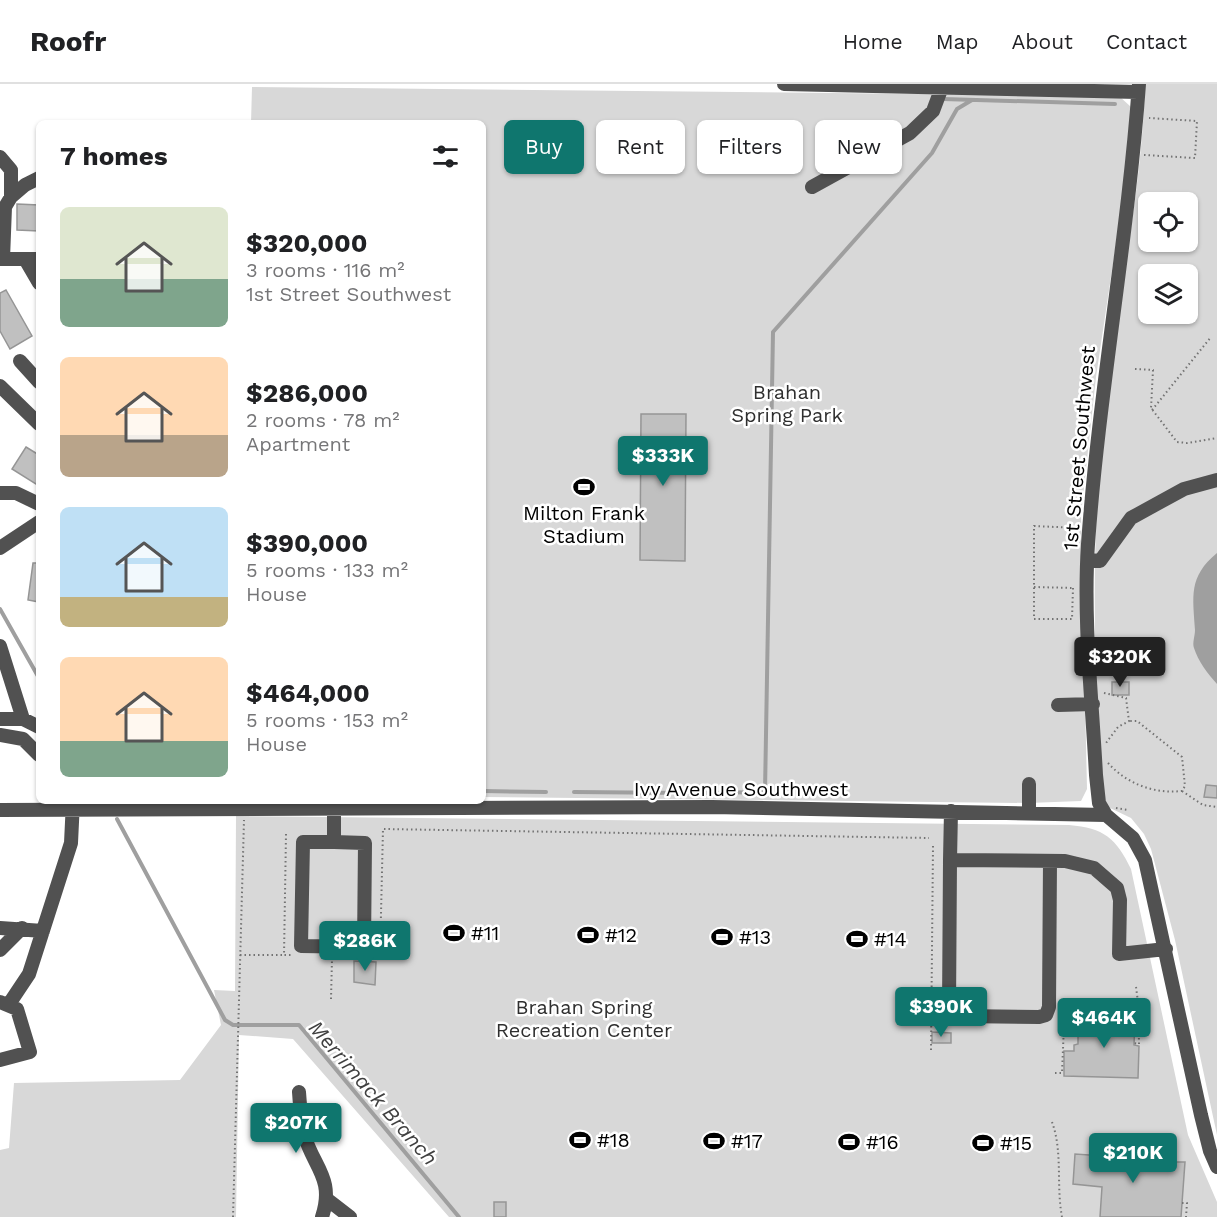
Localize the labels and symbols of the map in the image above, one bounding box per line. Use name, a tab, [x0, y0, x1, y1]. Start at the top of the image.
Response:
street label: 1st Street Southwest	[1058, 344, 1100, 551]
park label: Brahan Spring Park	[731, 380, 843, 427]
pin: $333K	[621, 436, 705, 487]
sports icon: Milton Frank Stadium	[572, 475, 596, 499]
place label: Milton Frank Stadium	[523, 501, 645, 548]
pin: $320K	[1078, 637, 1162, 688]
street label: Ivy Avenue Southwest	[634, 777, 849, 801]
pin: $286K	[323, 921, 407, 972]
sports icon: #11	[442, 921, 466, 945]
place label: #11	[471, 921, 499, 945]
sports icon: #12	[576, 923, 600, 947]
place label: #12	[605, 923, 637, 947]
sports icon: #13	[710, 925, 734, 949]
place label: #13	[739, 925, 771, 949]
sports icon: #14	[845, 927, 869, 951]
place label: #14	[874, 927, 907, 951]
pin: $390K	[899, 987, 983, 1038]
park label: Brahan Spring Recreation Center	[496, 995, 672, 1042]
pin: $464K	[1062, 998, 1146, 1049]
water label: Merrimack Branch	[304, 1015, 443, 1170]
pin: $207K	[254, 1103, 338, 1154]
sports icon: #18	[568, 1128, 592, 1152]
place label: #18	[597, 1128, 630, 1152]
sports icon: #17	[702, 1129, 726, 1153]
place label: #17	[731, 1129, 763, 1153]
sports icon: #16	[837, 1130, 861, 1154]
place label: #16	[866, 1130, 899, 1154]
sports icon: #15	[971, 1131, 995, 1155]
place label: #15	[1000, 1131, 1032, 1155]
pin: $210K	[1091, 1133, 1175, 1184]

